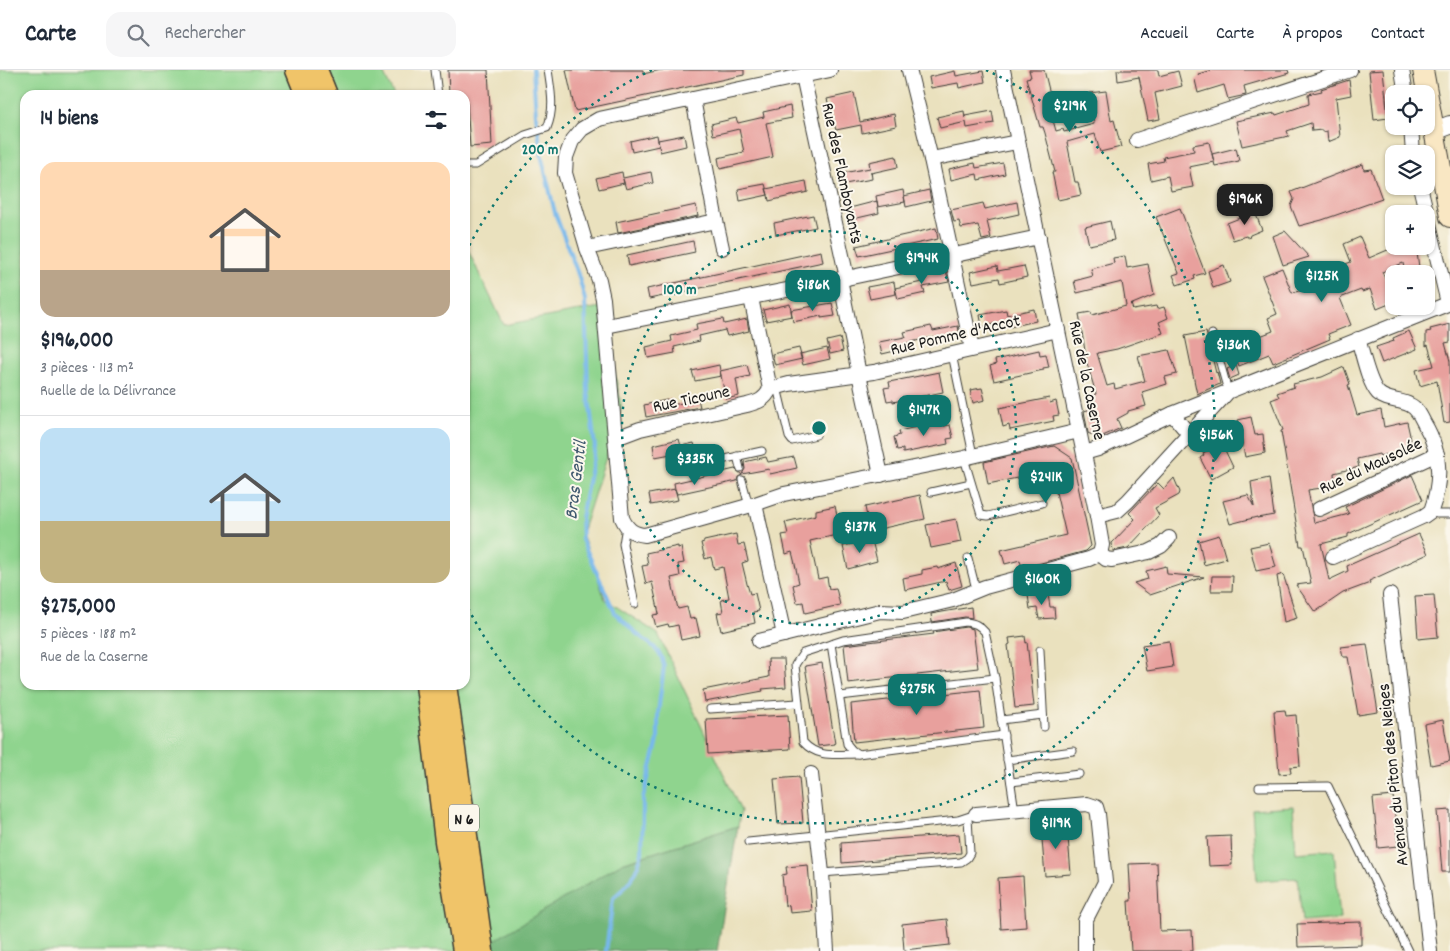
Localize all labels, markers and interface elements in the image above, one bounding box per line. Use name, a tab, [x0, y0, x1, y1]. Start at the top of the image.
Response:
search box	[106, 12, 456, 57]
text: Carte	[25, 18, 76, 52]
icon: search	[124, 21, 152, 49]
text: Rechercher	[164, 21, 246, 48]
text: Accueil	[1140, 22, 1188, 47]
text: Carte	[1216, 22, 1255, 47]
text: À propos	[1283, 22, 1343, 47]
text: Contact	[1371, 22, 1425, 47]
map controls	[1385, 85, 1435, 315]
button: locate	[1385, 85, 1435, 135]
pin: $219K	[1035, 90, 1105, 133]
text: $219K	[1053, 95, 1087, 118]
street label: Rue des Flamboyants	[813, 101, 868, 246]
text: 14 biens	[40, 105, 99, 135]
icon: filters	[422, 106, 450, 134]
text: 200 m	[522, 140, 558, 162]
button: layers	[1385, 145, 1435, 195]
pin: $196K	[1210, 184, 1280, 226]
text: $196K	[1228, 188, 1262, 211]
icon: home	[200, 195, 290, 285]
button: +	[1385, 205, 1435, 255]
pin: $194K	[887, 242, 957, 285]
text: $194K	[906, 247, 938, 270]
pin: $125K	[1287, 260, 1357, 303]
text: $125K	[1305, 265, 1339, 288]
button: −	[1385, 265, 1435, 315]
pin: $186K	[778, 270, 848, 312]
text: $186K	[796, 274, 830, 297]
text: 100 m	[663, 280, 697, 302]
street label: Rue Pomme d'Accot	[888, 309, 1023, 364]
street label: Rue de la Caserne	[1061, 318, 1110, 443]
text: $196,000	[40, 327, 113, 357]
pin: $136K	[1198, 330, 1268, 372]
text: $136K	[1216, 334, 1250, 357]
text: 3 pièces · 113 m²	[40, 357, 134, 380]
text: Ruelle de la Délivrance	[40, 380, 176, 403]
street label: Rue Ticoune	[651, 380, 732, 421]
pin: $147K	[889, 394, 959, 437]
text: $147K	[908, 399, 940, 422]
centre of rings	[810, 419, 828, 437]
pin: $156K	[1181, 420, 1251, 462]
text: $156K	[1199, 424, 1233, 447]
street label: Rue du Mausolée	[1315, 432, 1427, 502]
water label: Bras Gentil	[559, 438, 596, 521]
pin: $335K	[660, 444, 730, 486]
text: $335K	[676, 448, 714, 471]
icon: home	[200, 460, 290, 550]
pin: $241K	[1011, 462, 1081, 504]
text: $241K	[1030, 466, 1062, 489]
pin: $137K	[825, 512, 895, 554]
text: $137K	[844, 516, 876, 539]
pin: $160K	[1007, 564, 1077, 606]
text: $160K	[1024, 568, 1060, 591]
text: $275,000	[40, 593, 116, 623]
text: 5 pièces · 188 m²	[40, 623, 136, 646]
text: Rue de la Caserne	[40, 646, 148, 669]
pin: $275K	[882, 674, 952, 716]
text: $275K	[899, 678, 935, 701]
street label: Avenue du Piton des Neiges	[1372, 682, 1417, 867]
road number: N 6	[449, 804, 479, 831]
pin: $119K	[1021, 808, 1091, 850]
text: $119K	[1041, 812, 1071, 835]

